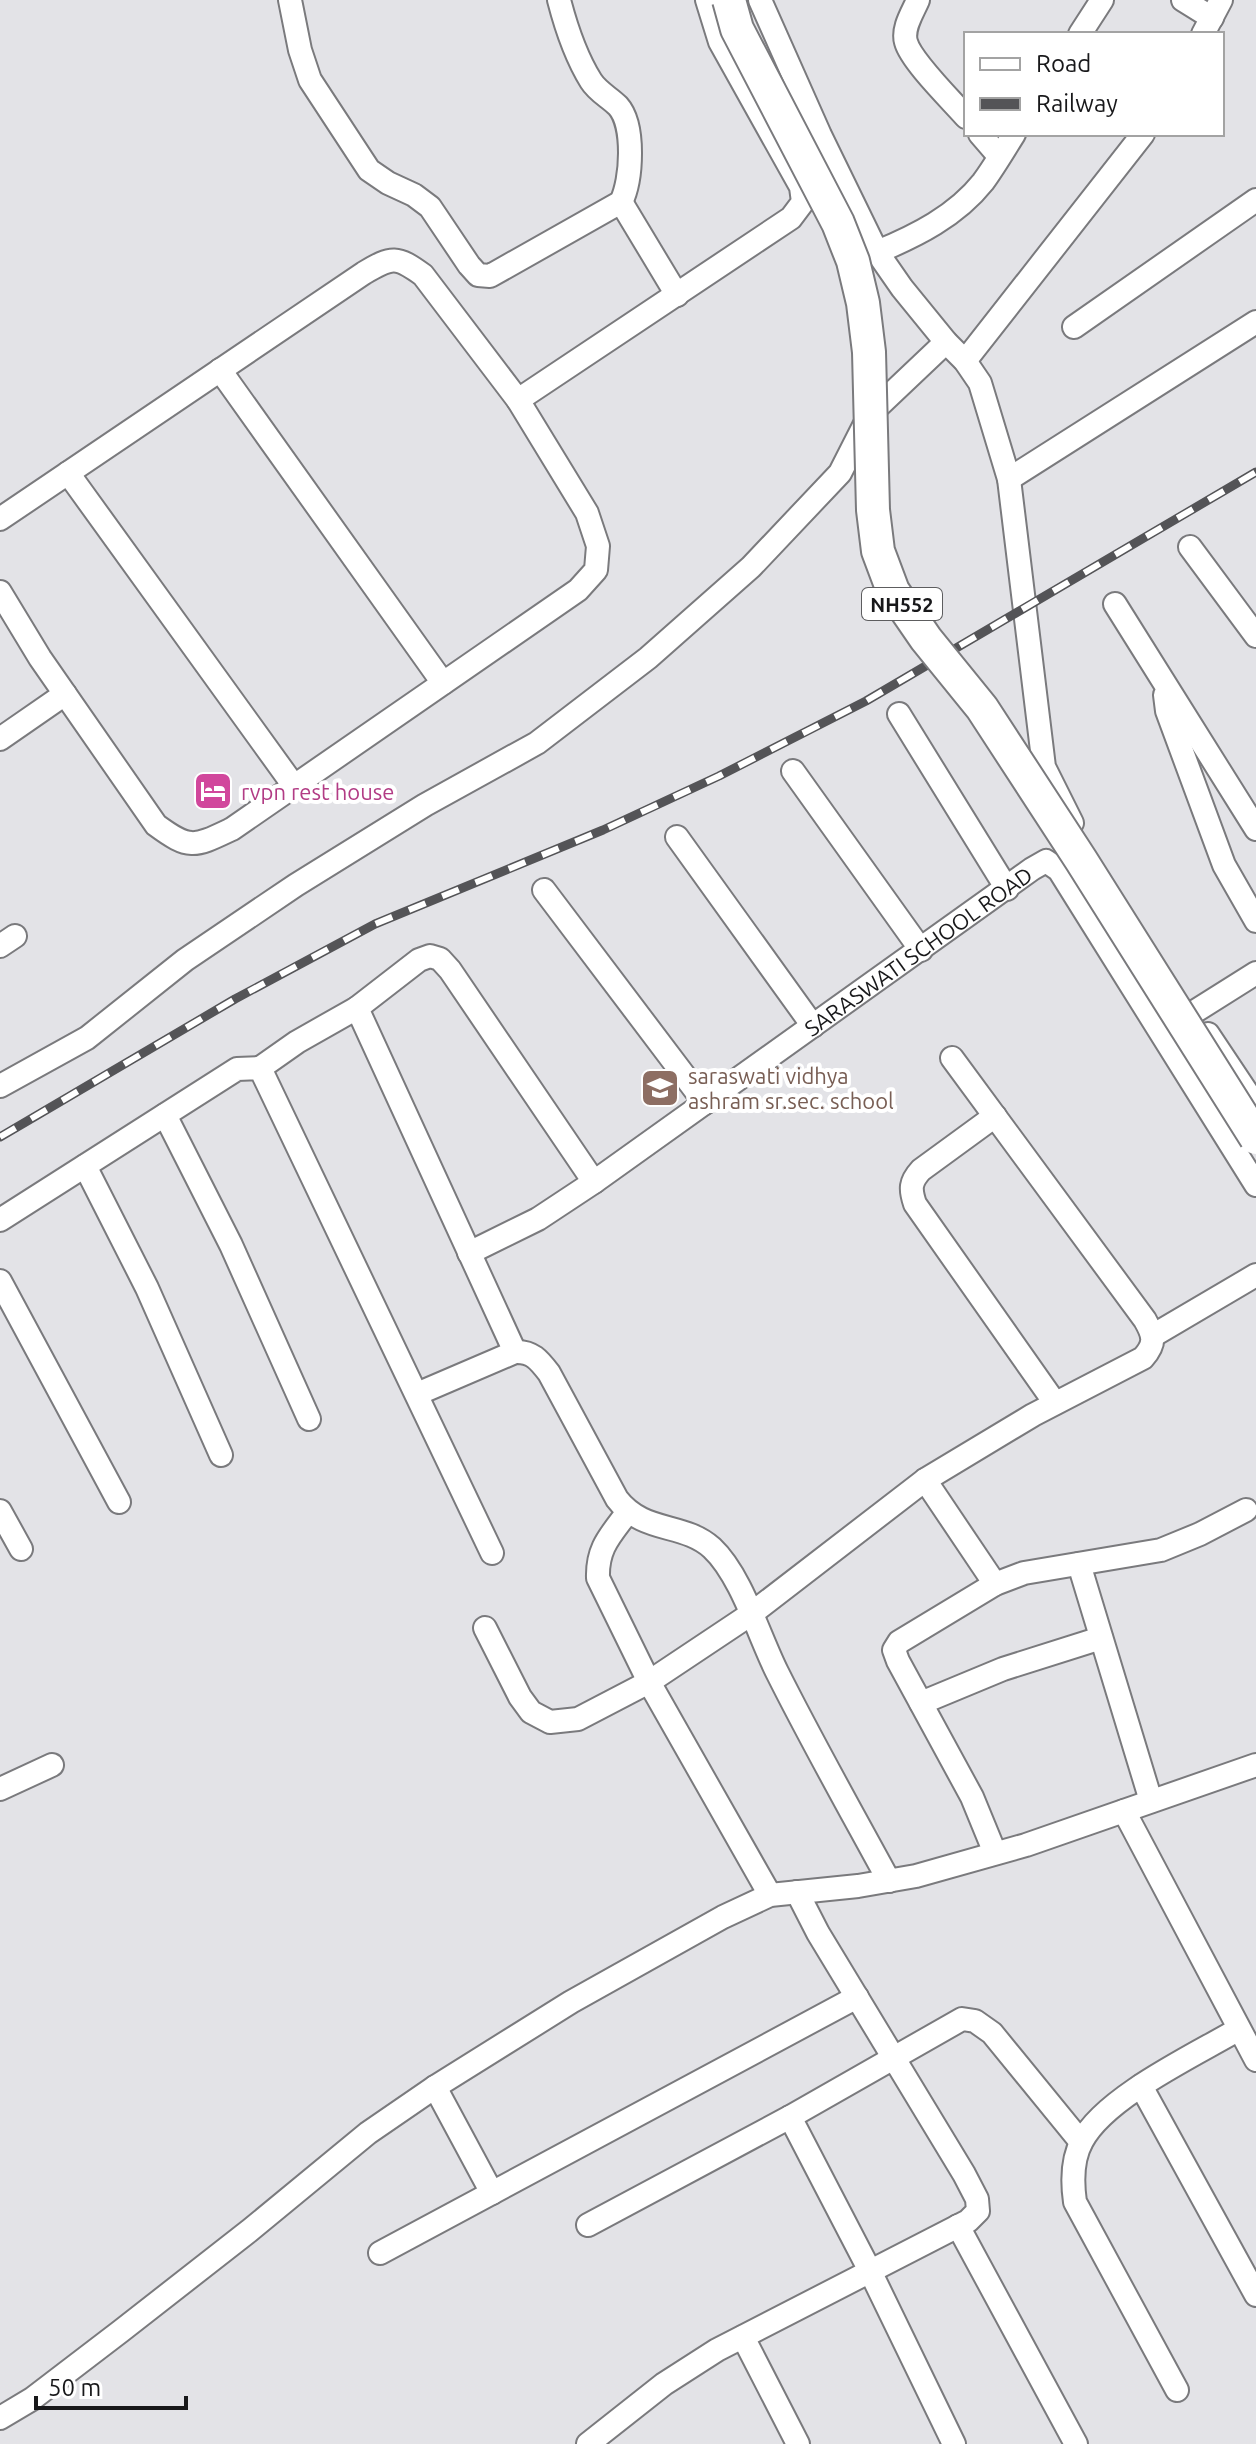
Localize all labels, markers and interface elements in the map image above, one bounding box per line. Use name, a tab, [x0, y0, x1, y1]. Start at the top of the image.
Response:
legend	[964, 32, 1224, 136]
text: Road	[1036, 50, 1091, 77]
text: Railway	[1036, 90, 1118, 117]
road number: NH552	[862, 588, 942, 620]
hotel icon: rvpn rest house	[192, 770, 234, 812]
place label: rvpn rest house	[241, 779, 394, 804]
street label: SARASWATI SCHOOL ROAD	[799, 861, 1036, 1040]
place label: saraswati vidhya ashram sr.sec. school	[688, 1063, 894, 1113]
school or university icon: saraswati vidhya ashram sr.sec. school	[639, 1067, 681, 1109]
scale bar	[36, 2360, 186, 2410]
text: 50 m	[48, 2374, 101, 2401]

